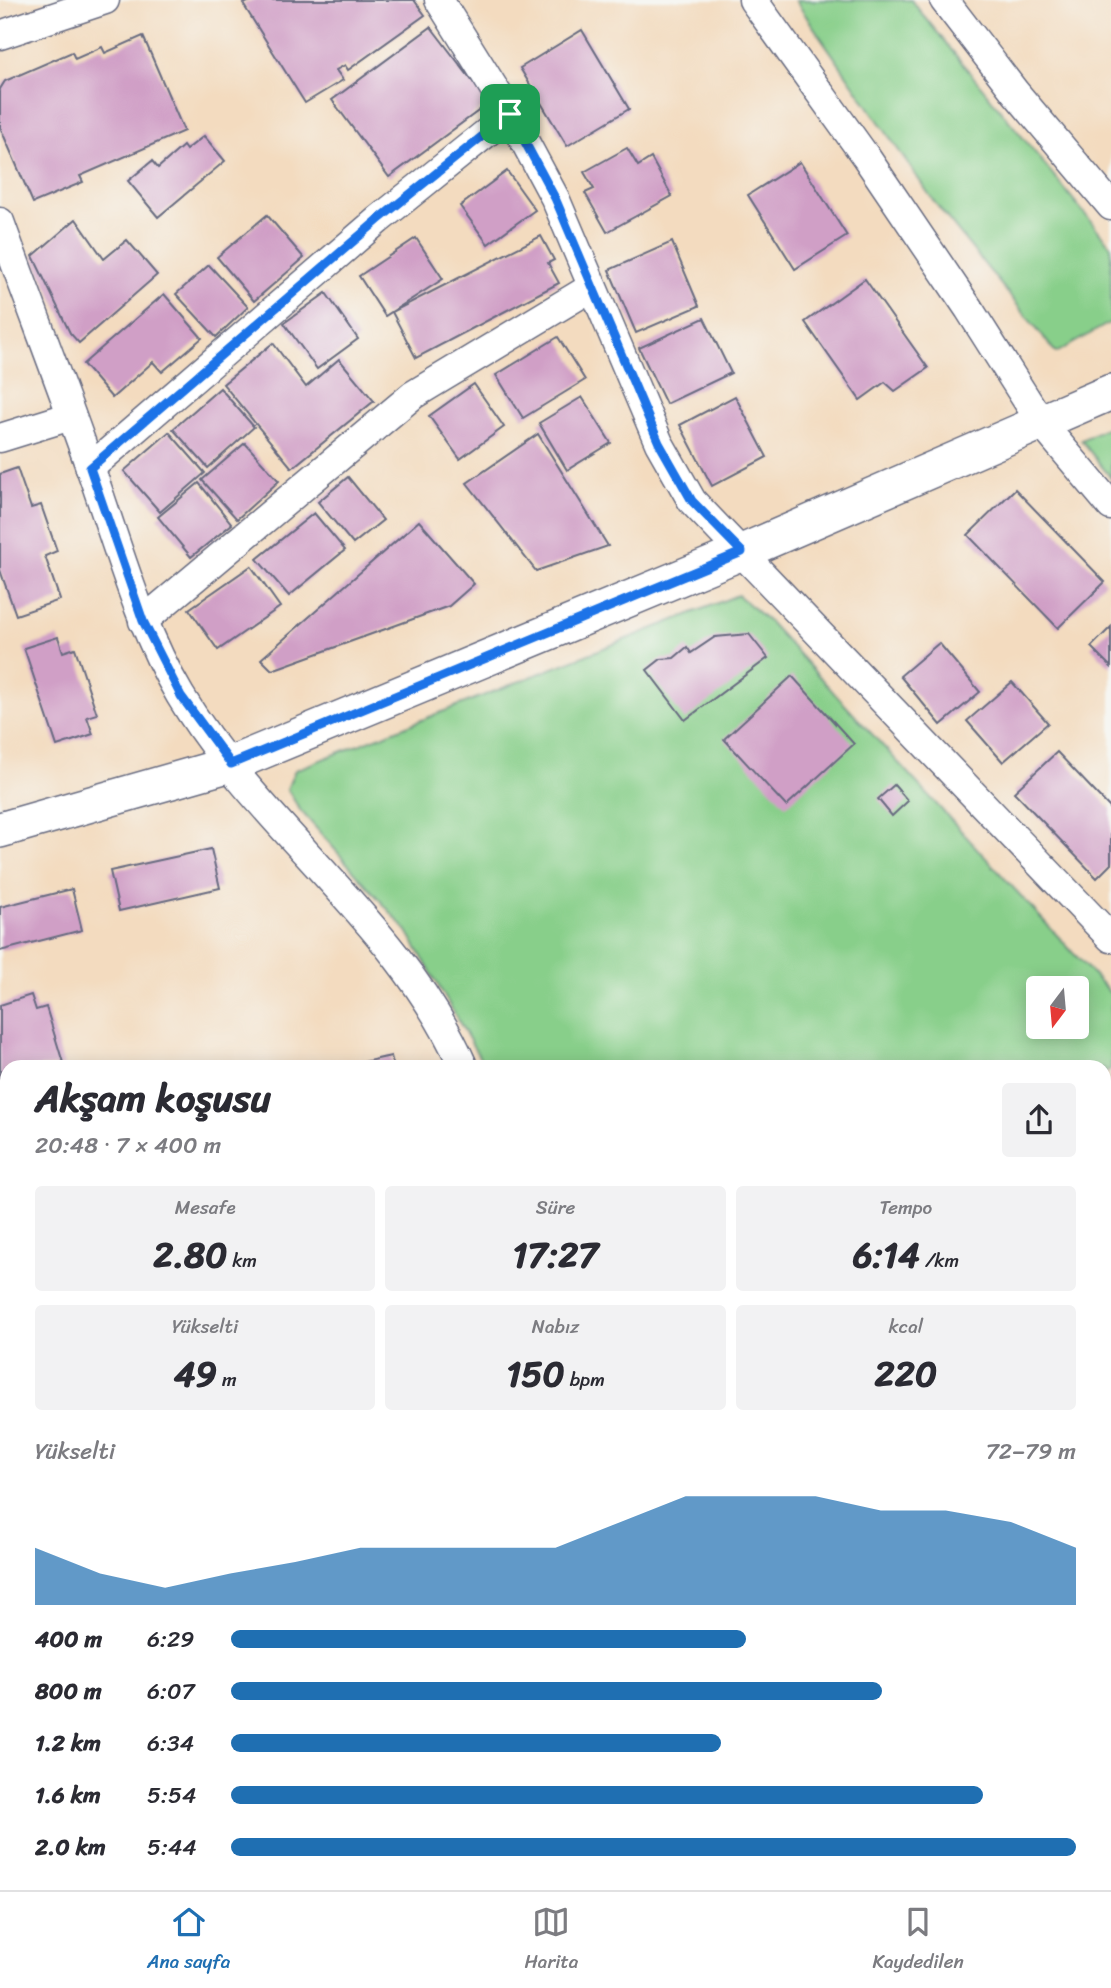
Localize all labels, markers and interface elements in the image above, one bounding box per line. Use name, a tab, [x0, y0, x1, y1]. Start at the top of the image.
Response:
pin	[480, 84, 540, 144]
icon: arrive	[491, 95, 529, 133]
north arrow	[1026, 976, 1088, 1040]
map controls	[1026, 976, 1089, 1039]
text: Akşam koşusu	[35, 1065, 271, 1132]
button: share	[1002, 1083, 1076, 1157]
text: 20:48 · 7 × 400 m	[35, 1125, 221, 1166]
text: Mesafe	[175, 1191, 236, 1224]
text: Süre	[536, 1191, 575, 1224]
text: Tempo	[879, 1191, 932, 1224]
text: 2.80	[153, 1224, 227, 1286]
text: 17:27	[513, 1224, 598, 1286]
text: 6:14	[853, 1224, 920, 1286]
text: km	[227, 1244, 257, 1277]
text: /km	[920, 1244, 959, 1277]
text: Yükselti	[172, 1310, 238, 1343]
text: Nabız	[532, 1310, 579, 1343]
text: kcal	[889, 1310, 923, 1343]
text: 49	[174, 1343, 217, 1405]
text: 150	[506, 1343, 565, 1405]
text: 220	[875, 1343, 937, 1405]
text: m	[217, 1363, 237, 1396]
text: bpm	[565, 1363, 605, 1396]
text: Yükselti	[35, 1431, 115, 1472]
text: 72–79 m	[986, 1431, 1076, 1472]
text: 400 m	[35, 1619, 102, 1660]
text: 6:29	[147, 1619, 194, 1660]
text: 800 m	[35, 1671, 102, 1712]
text: 6:07	[147, 1671, 195, 1712]
text: 1.2 km	[35, 1723, 101, 1764]
text: 6:34	[147, 1723, 194, 1764]
text: 1.6 km	[35, 1775, 101, 1816]
text: 5:54	[147, 1775, 196, 1816]
text: 2.0 km	[35, 1827, 106, 1868]
text: 5:44	[147, 1827, 197, 1868]
tab: Ana sayfa	[147, 1903, 230, 1978]
tab: Harita	[524, 1903, 578, 1978]
tab: Kaydedilen	[872, 1903, 964, 1978]

